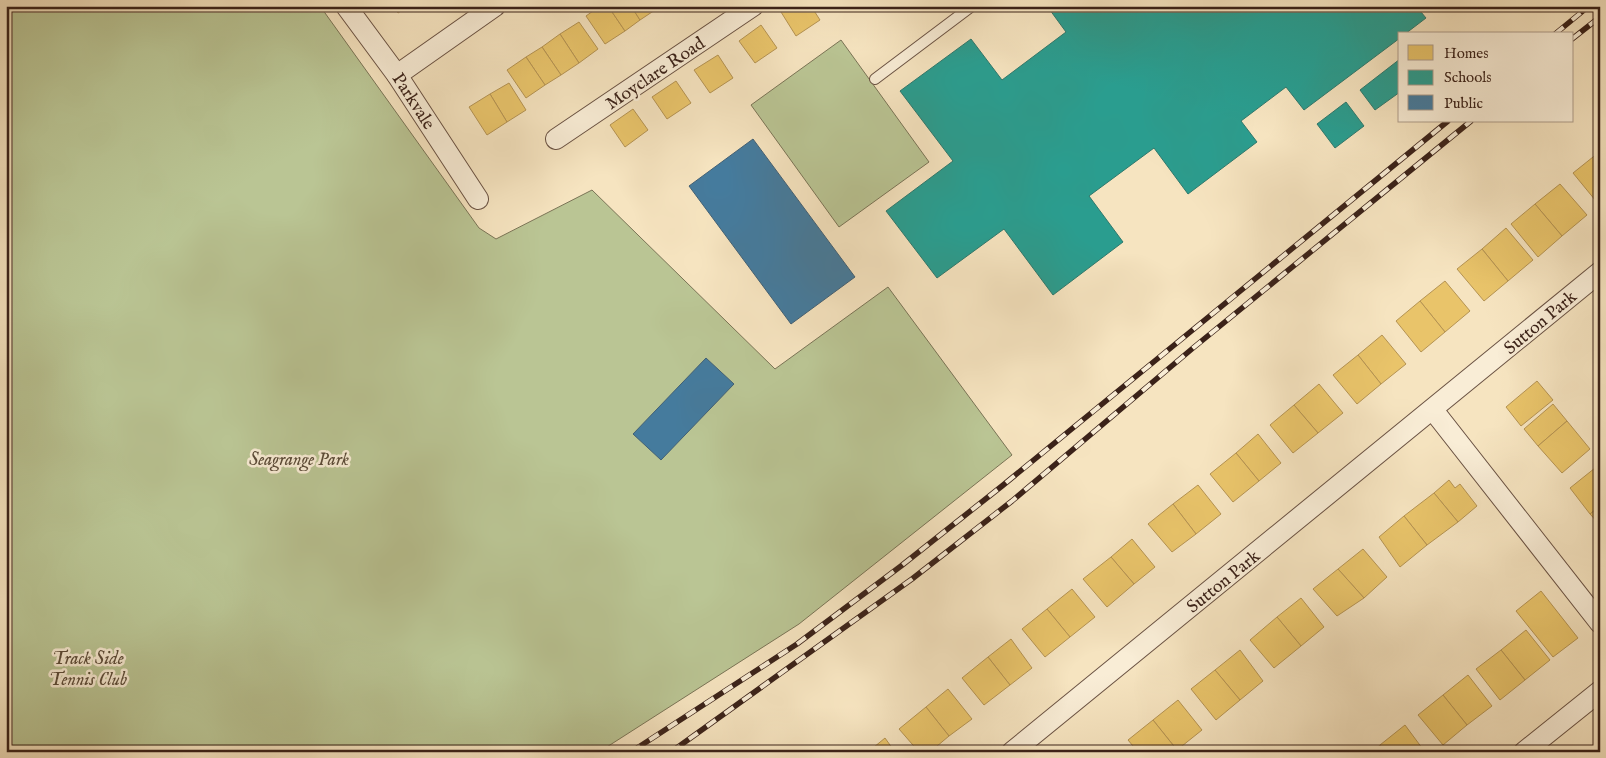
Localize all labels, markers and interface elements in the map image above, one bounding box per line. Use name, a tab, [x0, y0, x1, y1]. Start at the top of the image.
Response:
street label: Moyclare Road	[602, 32, 710, 116]
legend	[1398, 32, 1574, 122]
text: Homes	[1444, 44, 1488, 63]
text: Schools	[1444, 68, 1492, 87]
street label: Parkvale	[386, 69, 440, 134]
text: Public	[1444, 94, 1483, 113]
street label: Sutton Park	[1500, 286, 1582, 360]
park label: Seagrange Park	[249, 449, 349, 472]
street label: Sutton Park	[1182, 545, 1266, 619]
park label: Track Side Tennis Club	[49, 648, 127, 692]

